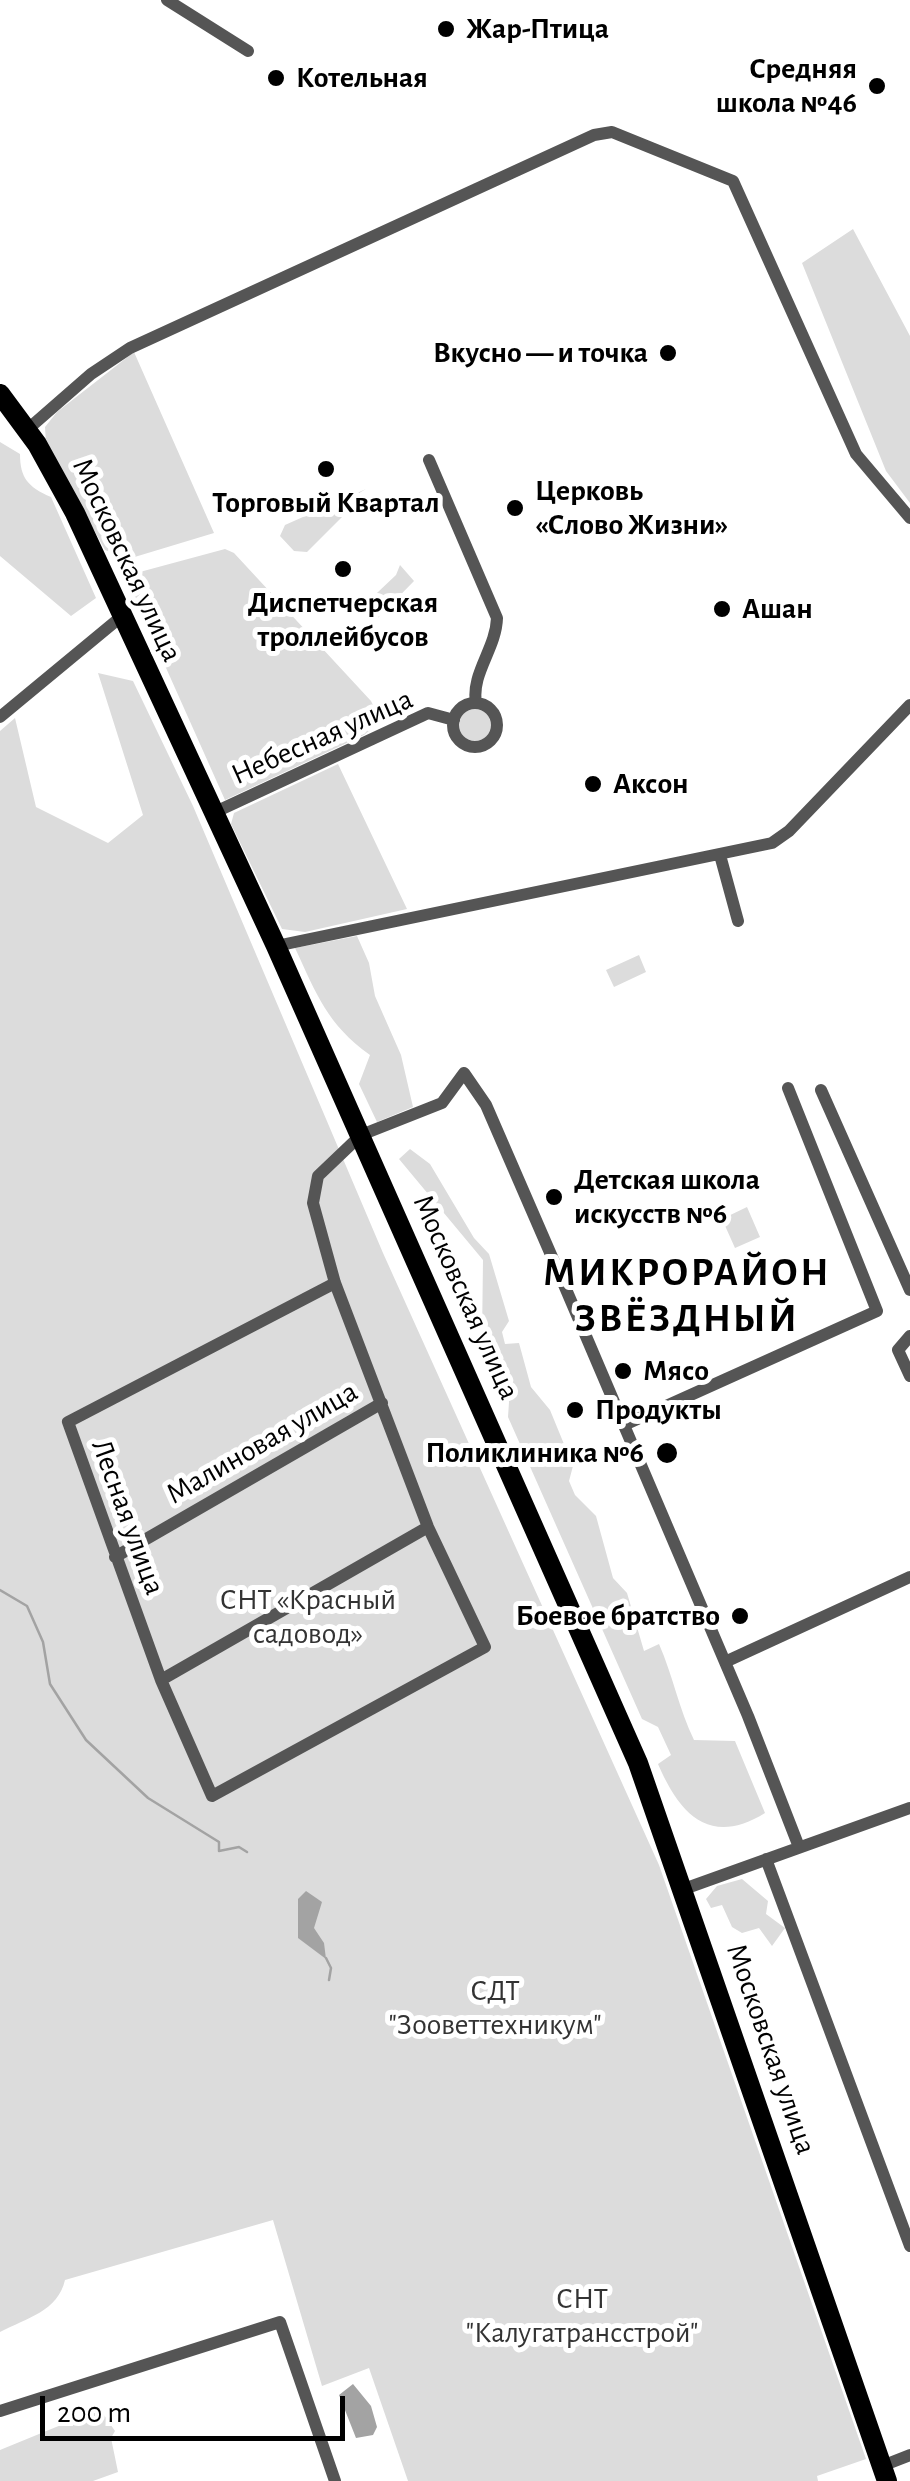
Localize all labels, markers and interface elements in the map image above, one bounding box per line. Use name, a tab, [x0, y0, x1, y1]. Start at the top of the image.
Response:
place label: Жар-Птица	[466, 11, 609, 47]
marker: Жар-Птица	[435, 18, 457, 40]
place label: Средняя школа №46	[716, 51, 857, 122]
place label: Котельная	[296, 60, 428, 96]
marker: Котельная	[265, 67, 287, 89]
marker: Средняя школа №46	[866, 75, 888, 97]
place label: Вкусно — и точка	[433, 335, 648, 371]
marker: Вкусно — и точка	[657, 342, 679, 364]
street label: Московская улица	[64, 452, 190, 668]
marker: Торговый Квартал	[315, 458, 337, 480]
place label: Церковь «Слово Жизни»	[535, 473, 728, 544]
place label: Торговый Квартал	[212, 485, 440, 521]
marker: Церковь «Слово Жизни»	[504, 497, 526, 519]
marker: Диспетчерская троллейбусов	[332, 558, 354, 580]
place label: Диспетчерская троллейбусов	[248, 585, 438, 656]
place label: Ашан	[742, 591, 813, 627]
marker: Ашан	[711, 598, 733, 620]
street label: Небесная улица	[226, 681, 418, 793]
place label: Аксон	[613, 766, 689, 802]
marker: Аксон	[582, 773, 604, 795]
place label: Детская школа искусств №6	[574, 1162, 760, 1232]
marker: Детская школа искусств №6	[543, 1186, 565, 1208]
street label: Московская улица	[405, 1189, 527, 1405]
district label: МИКРОРАЙОН ЗВЁЗДНЫЙ	[543, 1249, 831, 1343]
place label: Мясо	[643, 1353, 709, 1389]
marker: Мясо	[612, 1360, 634, 1382]
street label: Малиновая улица	[160, 1374, 364, 1512]
place label: Продукты	[595, 1392, 722, 1428]
marker: Продукты	[564, 1399, 586, 1421]
street label: Лесная улица	[83, 1434, 173, 1600]
place label: Поликлиника №6	[426, 1435, 644, 1471]
marker: Поликлиника №6	[654, 1440, 680, 1466]
park label: СНТ «Красный садовод»	[220, 1582, 396, 1652]
place label: Боевое братство	[516, 1598, 720, 1634]
marker: Боевое братство	[729, 1605, 751, 1627]
street label: Московская улица	[718, 1939, 824, 2159]
park label: СДТ "Зооветтехникум"	[388, 1973, 602, 2044]
park label: СНТ "Калугатрансстрой"	[466, 2281, 698, 2352]
scale bar	[45, 2376, 350, 2438]
text: 200 m	[57, 2398, 131, 2428]

